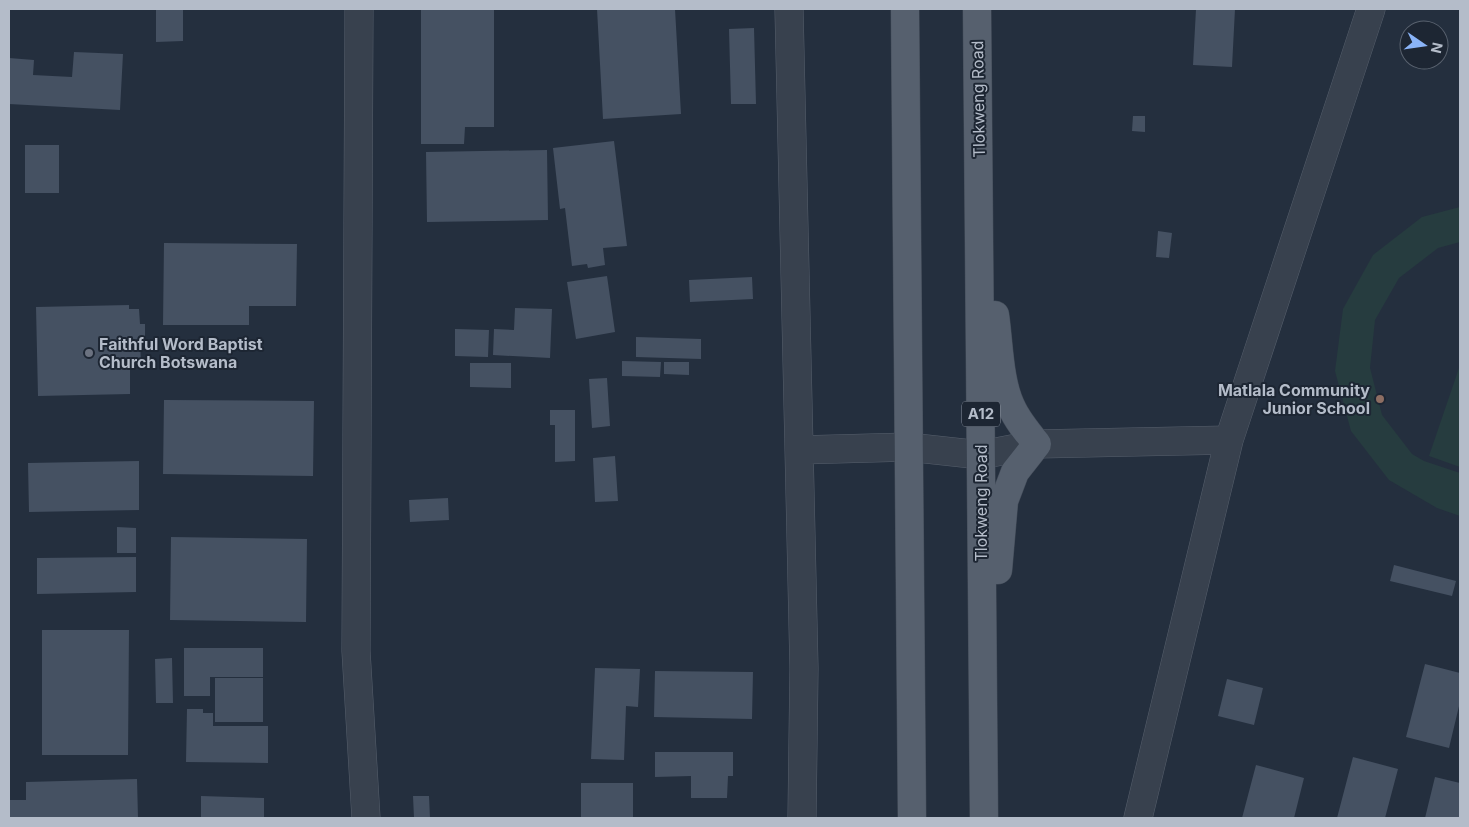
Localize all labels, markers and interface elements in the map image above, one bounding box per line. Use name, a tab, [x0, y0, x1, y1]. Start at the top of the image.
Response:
north arrow	[1399, 20, 1449, 70]
street label: Tlokweng Road	[967, 40, 989, 158]
text: N	[1428, 41, 1447, 55]
place label: Faithful Word Baptist Church Botswana	[99, 334, 263, 372]
marker: Faithful Word Baptist Church Botswana	[83, 347, 95, 359]
place label: Matlala Community Junior School	[1218, 380, 1370, 418]
marker: Matlala Community Junior School	[1374, 393, 1386, 405]
road number: A12	[962, 402, 1000, 426]
street label: Tlokweng Road	[971, 444, 991, 562]

